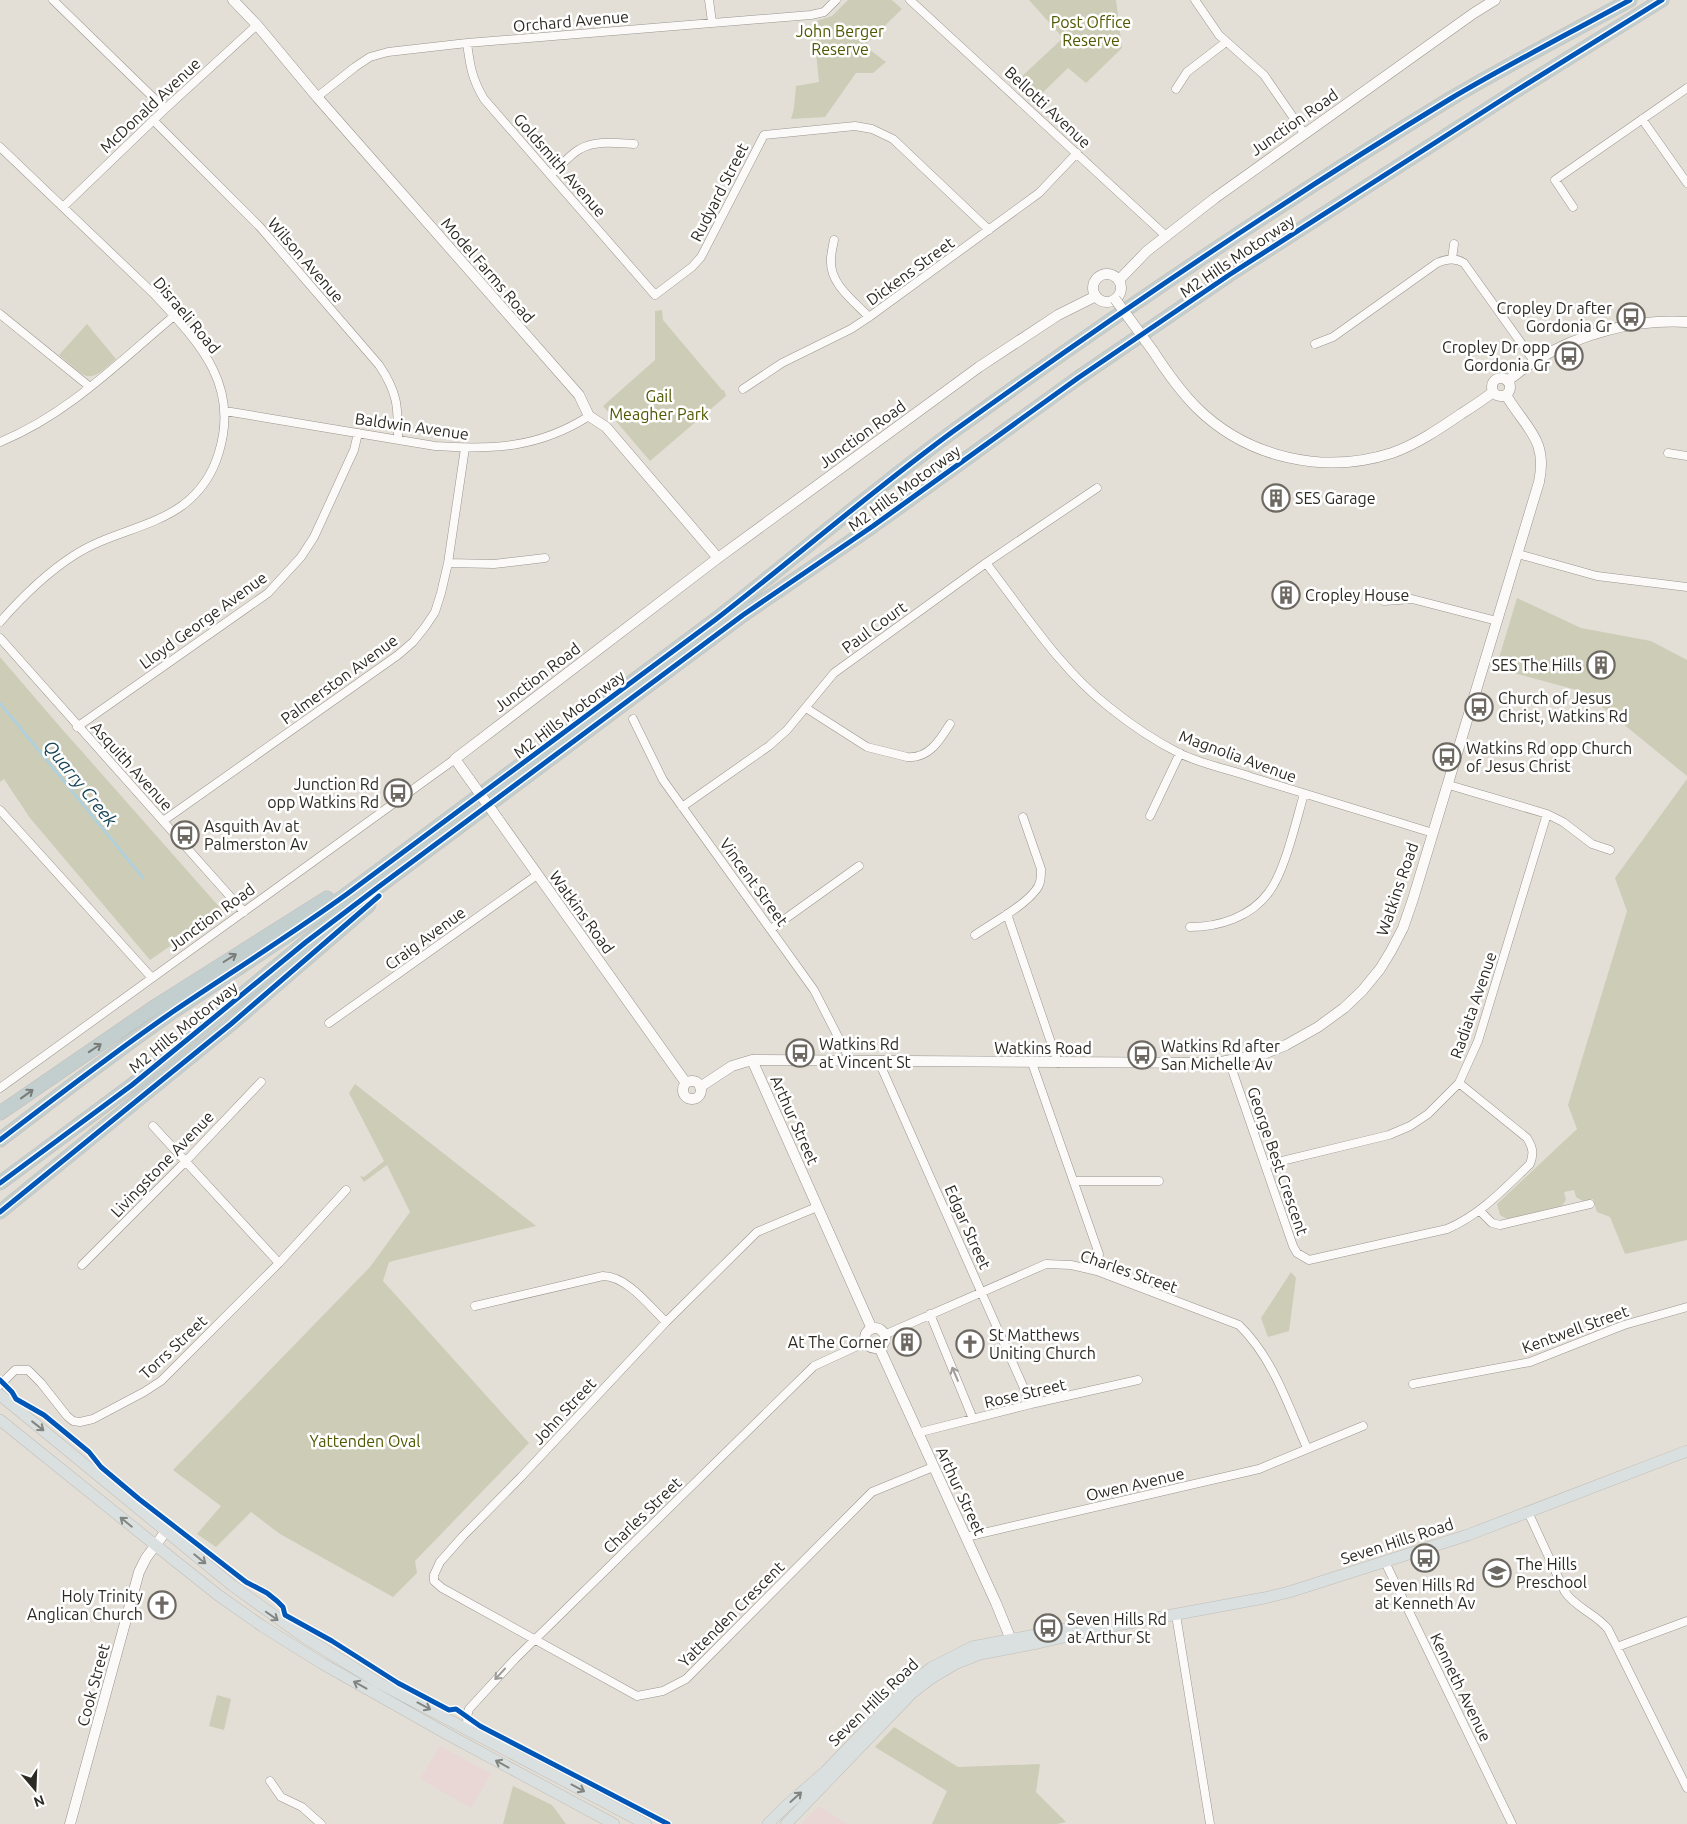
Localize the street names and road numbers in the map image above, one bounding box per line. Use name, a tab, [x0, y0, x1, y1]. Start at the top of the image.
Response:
street label: Orchard Avenue	[512, 7, 630, 35]
street label: McDonald Avenue	[96, 54, 204, 156]
street label: Bellotti Avenue	[1001, 63, 1095, 151]
street label: Junction Road	[1247, 85, 1341, 159]
street label: Goldsmith Avenue	[510, 110, 610, 220]
street label: Rudyard Street	[686, 139, 752, 244]
street label: M2 Hills Motorway	[1176, 211, 1298, 301]
street label: Wilson Avenue	[264, 214, 348, 306]
street label: Model Farms Road	[438, 214, 538, 326]
street label: Dickens Street	[863, 233, 958, 309]
street label: Disraeli Road	[150, 273, 224, 357]
street label: Junction Road	[815, 397, 909, 471]
street label: Baldwin Avenue	[354, 409, 470, 443]
street label: M2 Hills Motorway	[844, 441, 964, 535]
street label: Lloyd George Avenue	[136, 568, 270, 672]
street label: Paul Court	[838, 597, 910, 656]
street label: Palmerston Avenue	[277, 631, 401, 727]
street label: Junction Road	[491, 639, 583, 715]
street label: M2 Hills Motorway	[510, 666, 628, 762]
street label: Asquith Avenue	[88, 718, 176, 814]
street label: Magnolia Avenue	[1177, 726, 1299, 786]
street label: Vincent Street	[716, 835, 792, 930]
street label: Watkins Road	[1373, 840, 1421, 938]
street label: Watkins Road	[546, 867, 618, 957]
street label: Junction Road	[164, 880, 258, 954]
street label: Craig Avenue	[381, 903, 469, 973]
street label: Radiata Avenue	[1446, 949, 1500, 1061]
street label: M2 Hills Motorway	[125, 978, 241, 1076]
street label: Watkins Road	[994, 1039, 1092, 1057]
street label: Arthur Street	[767, 1073, 823, 1168]
street label: George Best Crescent	[1244, 1084, 1312, 1238]
street label: Livingstone Avenue	[107, 1107, 217, 1221]
street label: Edgar Street	[941, 1182, 995, 1272]
street label: Charles Street	[1078, 1246, 1181, 1296]
street label: Kentwell Street	[1519, 1301, 1631, 1357]
street label: Torrs Street	[136, 1311, 211, 1383]
street label: John Street	[529, 1374, 600, 1448]
street label: Rose Street	[982, 1375, 1068, 1411]
street label: Arthur Street	[933, 1444, 990, 1539]
street label: Owen Avenue	[1084, 1464, 1186, 1504]
street label: Charles Street	[599, 1473, 685, 1557]
street label: Seven Hills Road	[1338, 1514, 1456, 1568]
street label: Yattenden Crescent	[675, 1557, 788, 1670]
street label: Kenneth Avenue	[1427, 1630, 1495, 1744]
street label: Cook Street	[73, 1641, 113, 1728]
street label: Seven Hills Road	[824, 1655, 922, 1749]

